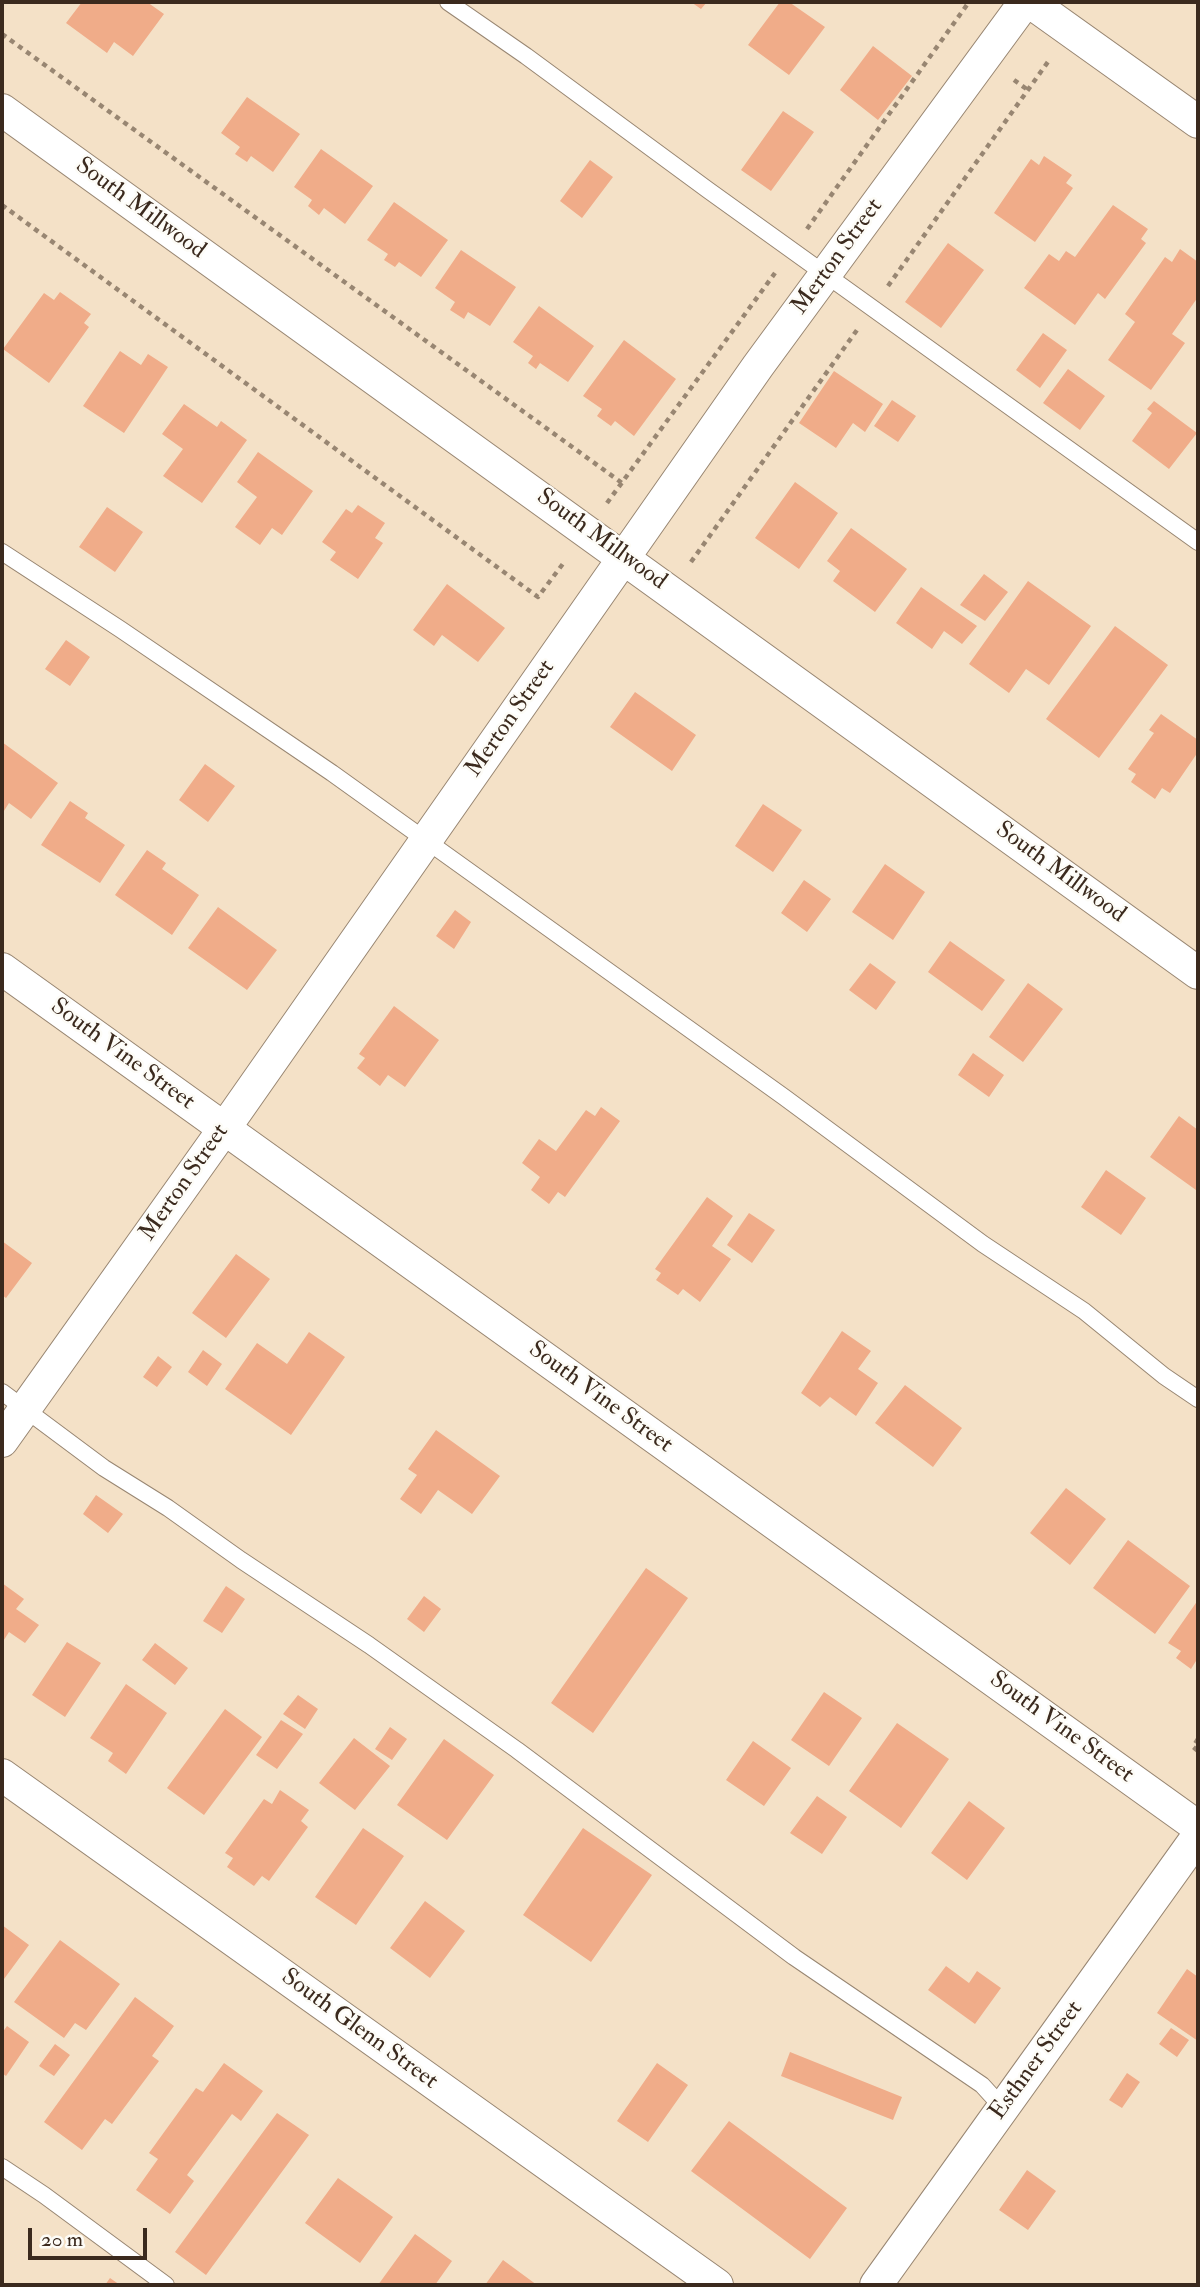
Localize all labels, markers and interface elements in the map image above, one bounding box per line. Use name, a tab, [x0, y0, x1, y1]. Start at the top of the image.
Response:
street label: South Millwood	[69, 152, 211, 266]
street label: Merton Street	[786, 193, 890, 321]
street label: South Millwood	[530, 483, 672, 597]
street label: Merton Street	[460, 655, 562, 783]
street label: South Millwood	[989, 816, 1131, 930]
street label: South Vine Street	[44, 993, 200, 1117]
street label: Merton Street	[134, 1119, 236, 1247]
street label: South Vine Street	[522, 1336, 678, 1460]
street label: South Vine Street	[983, 1666, 1139, 1790]
street label: South Glenn Street	[275, 1964, 443, 2096]
street label: Esthner Street	[984, 1996, 1090, 2126]
scale bar	[32, 2214, 150, 2258]
text: 20 m	[41, 2226, 83, 2253]

